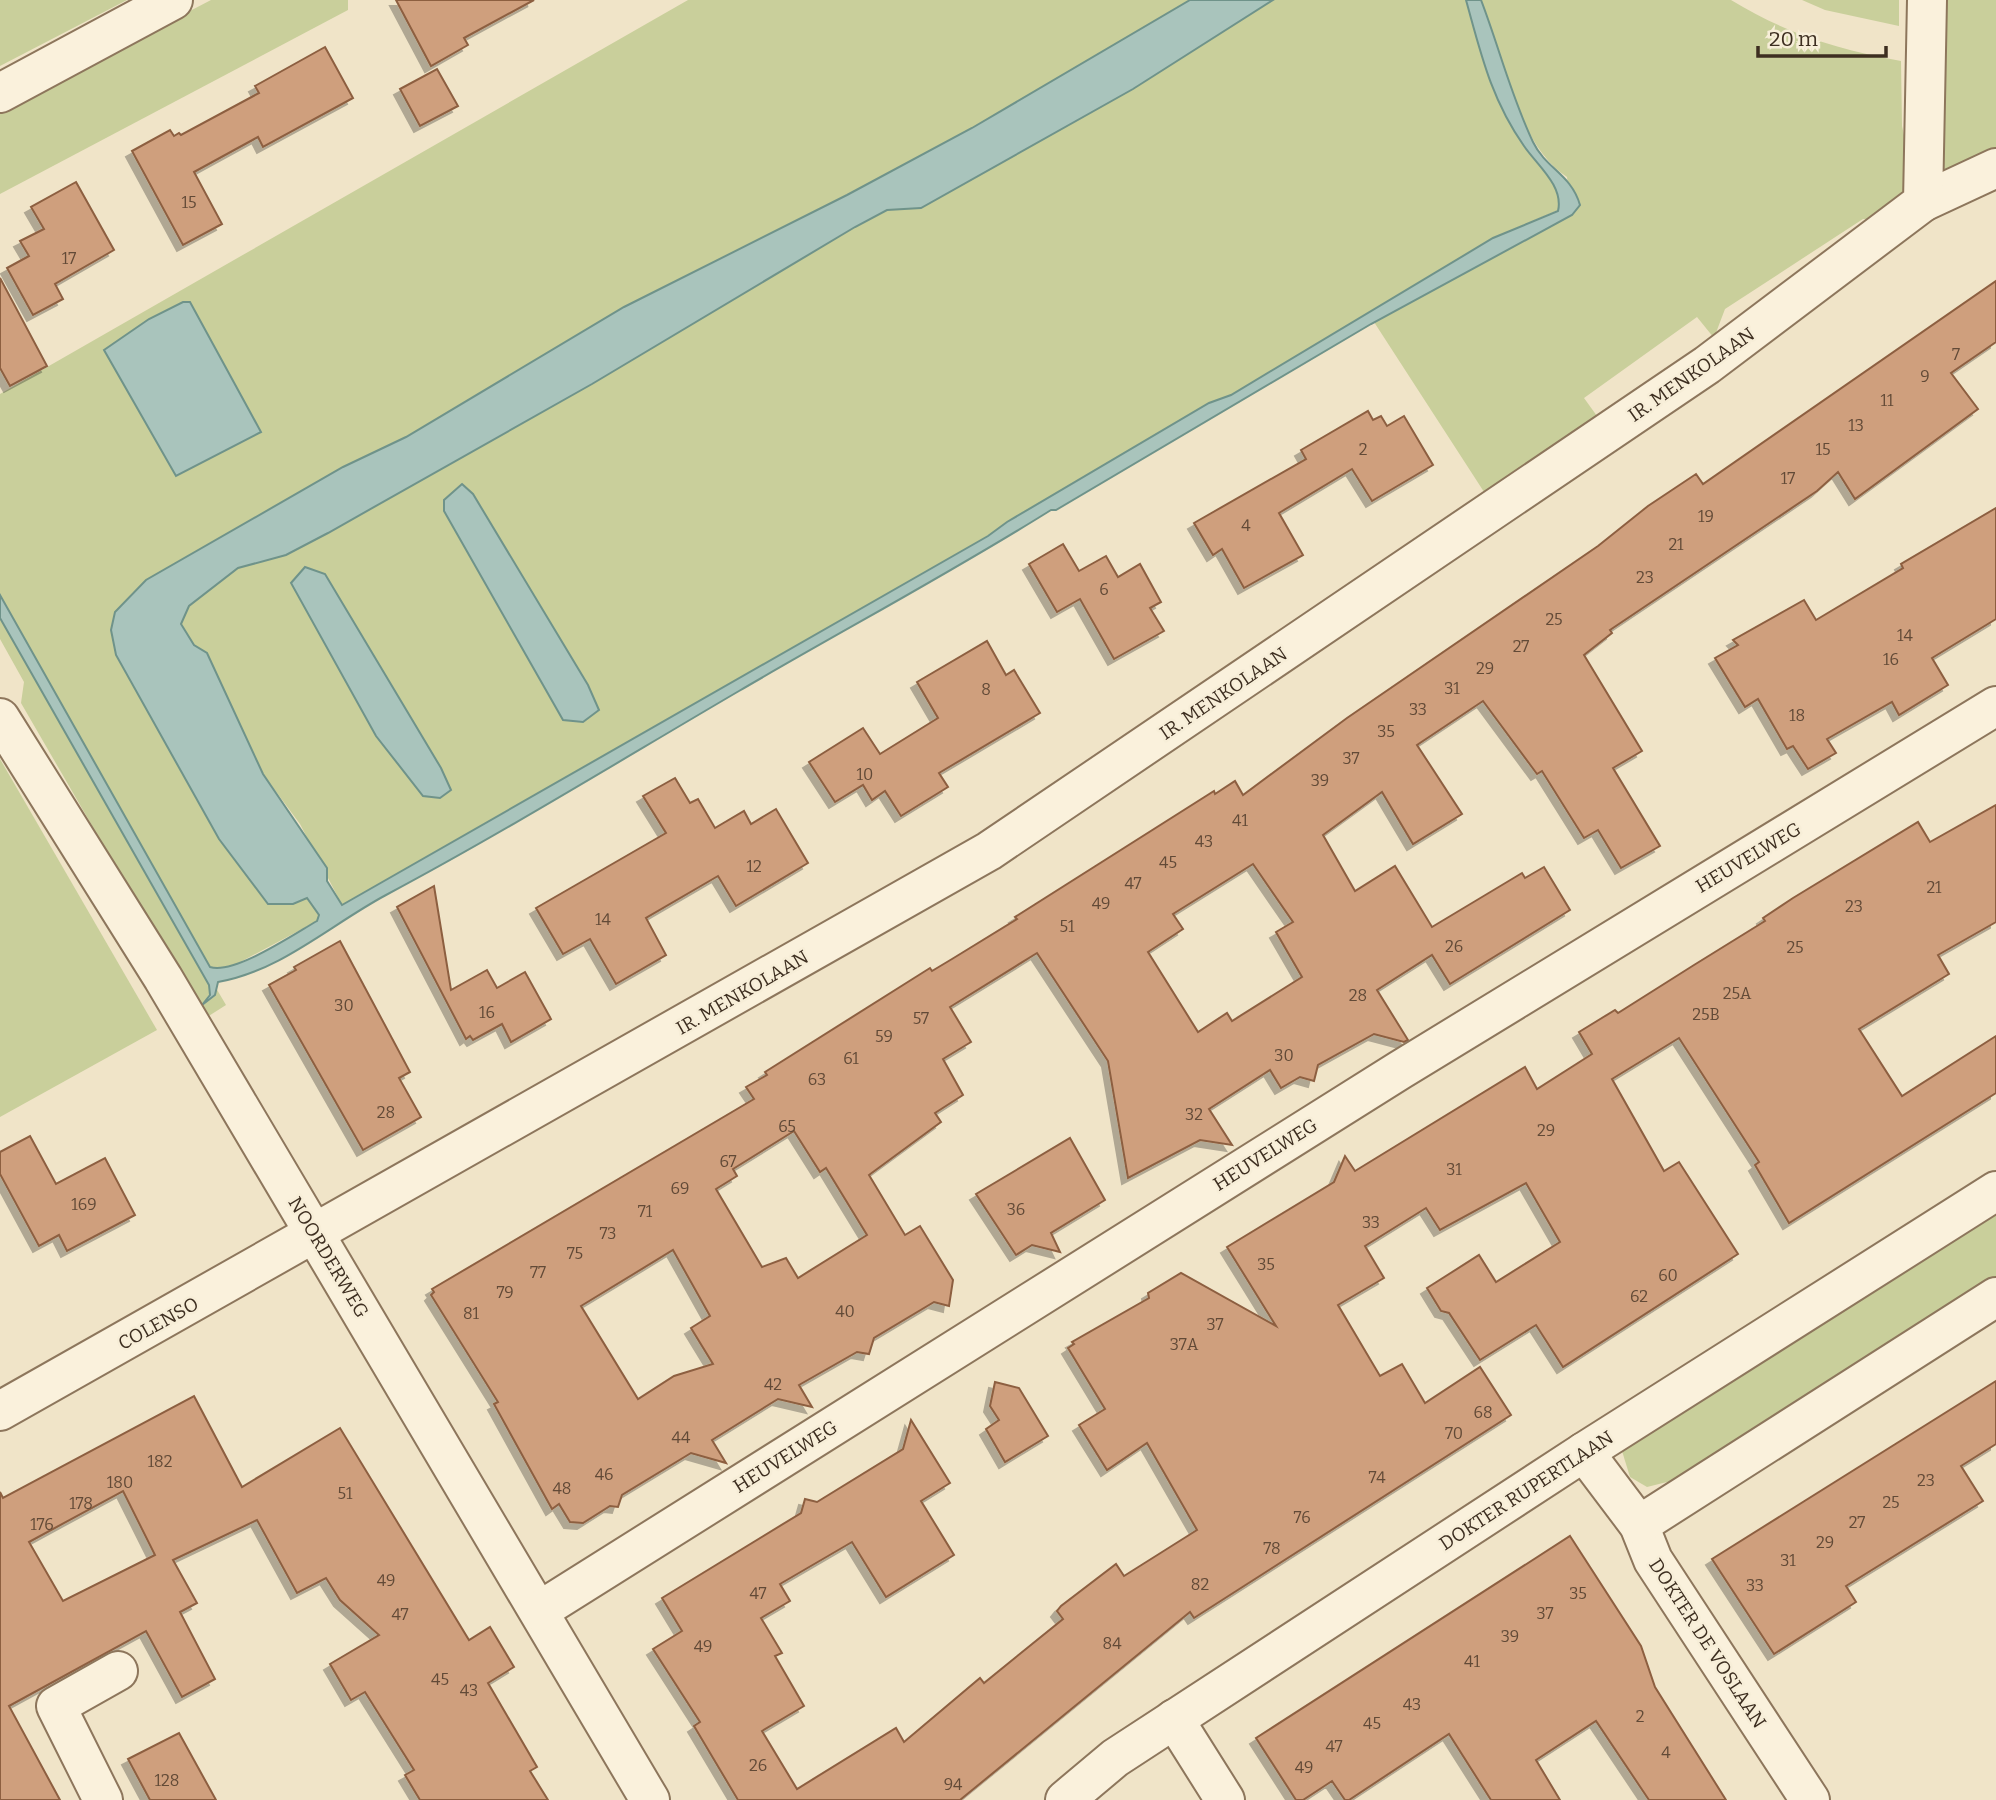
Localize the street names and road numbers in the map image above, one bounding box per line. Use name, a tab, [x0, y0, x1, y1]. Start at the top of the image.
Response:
street label: IR. MENKOLAAN	[1624, 322, 1759, 427]
street label: IR. MENKOLAAN	[1155, 642, 1291, 745]
street label: HEUVELWEG	[1691, 817, 1805, 898]
street label: IR. MENKOLAAN	[672, 945, 813, 1040]
street label: HEUVELWEG	[1209, 1113, 1322, 1196]
street label: NOORDERWEG	[283, 1193, 374, 1322]
street label: COLENSO	[114, 1292, 203, 1355]
street label: HEUVELWEG	[729, 1415, 842, 1498]
street label: DOKTER RUPERTLAAN	[1435, 1426, 1618, 1555]
street label: DOKTER DE VOSLAAN	[1644, 1554, 1771, 1732]

